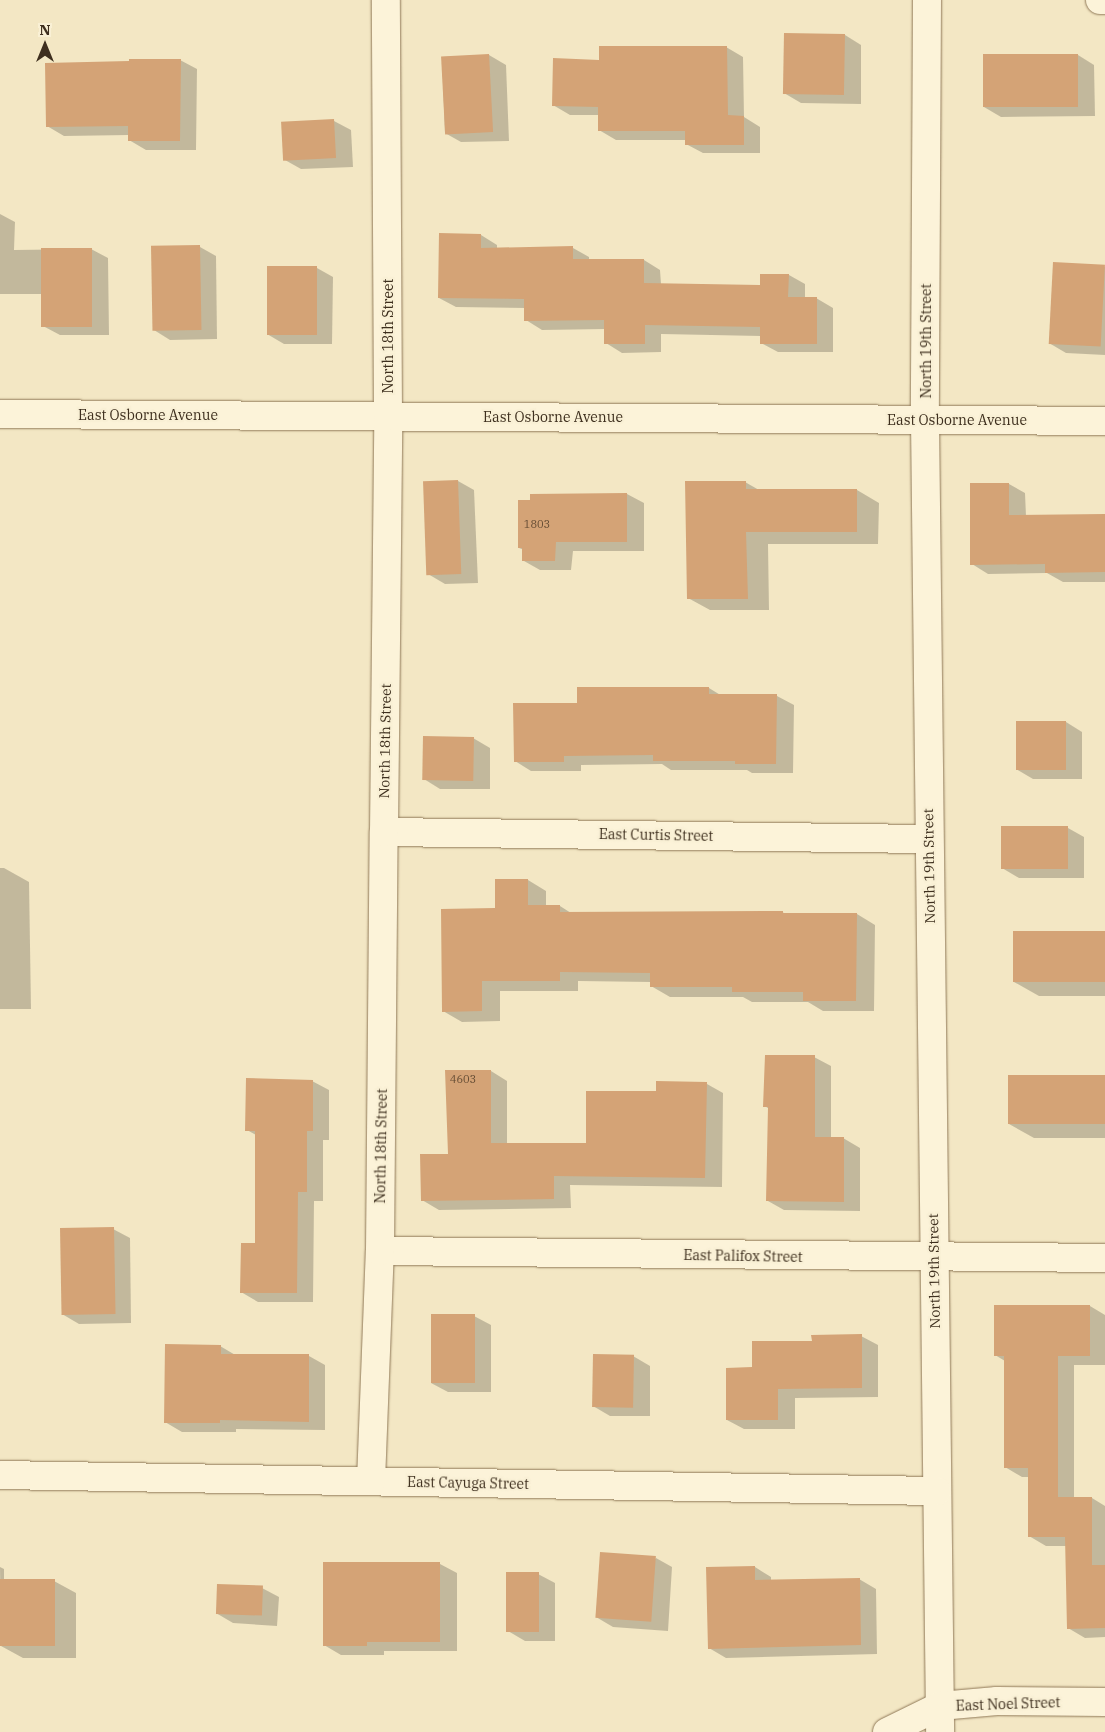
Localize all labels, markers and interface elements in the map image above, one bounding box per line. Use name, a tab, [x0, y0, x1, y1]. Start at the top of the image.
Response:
north arrow	[20, 20, 70, 70]
text: N	[39, 21, 51, 39]
street label: North 18th Street	[380, 278, 396, 394]
street label: North 19th Street	[918, 283, 934, 399]
street label: East Osborne Avenue	[78, 407, 218, 423]
street label: East Osborne Avenue	[483, 409, 623, 425]
street label: East Osborne Avenue	[887, 412, 1027, 428]
house number: 1803	[524, 517, 550, 531]
street label: North 18th Street	[376, 683, 394, 799]
street label: North 19th Street	[920, 808, 938, 924]
street label: East Curtis Street	[599, 826, 713, 844]
house number: 4603	[450, 1072, 476, 1086]
street label: North 18th Street	[372, 1088, 390, 1204]
street label: North 19th Street	[925, 1213, 943, 1329]
street label: East Palifox Street	[683, 1247, 803, 1265]
street label: East Cayuga Street	[407, 1474, 529, 1492]
street label: East Noel Street	[955, 1694, 1061, 1714]

